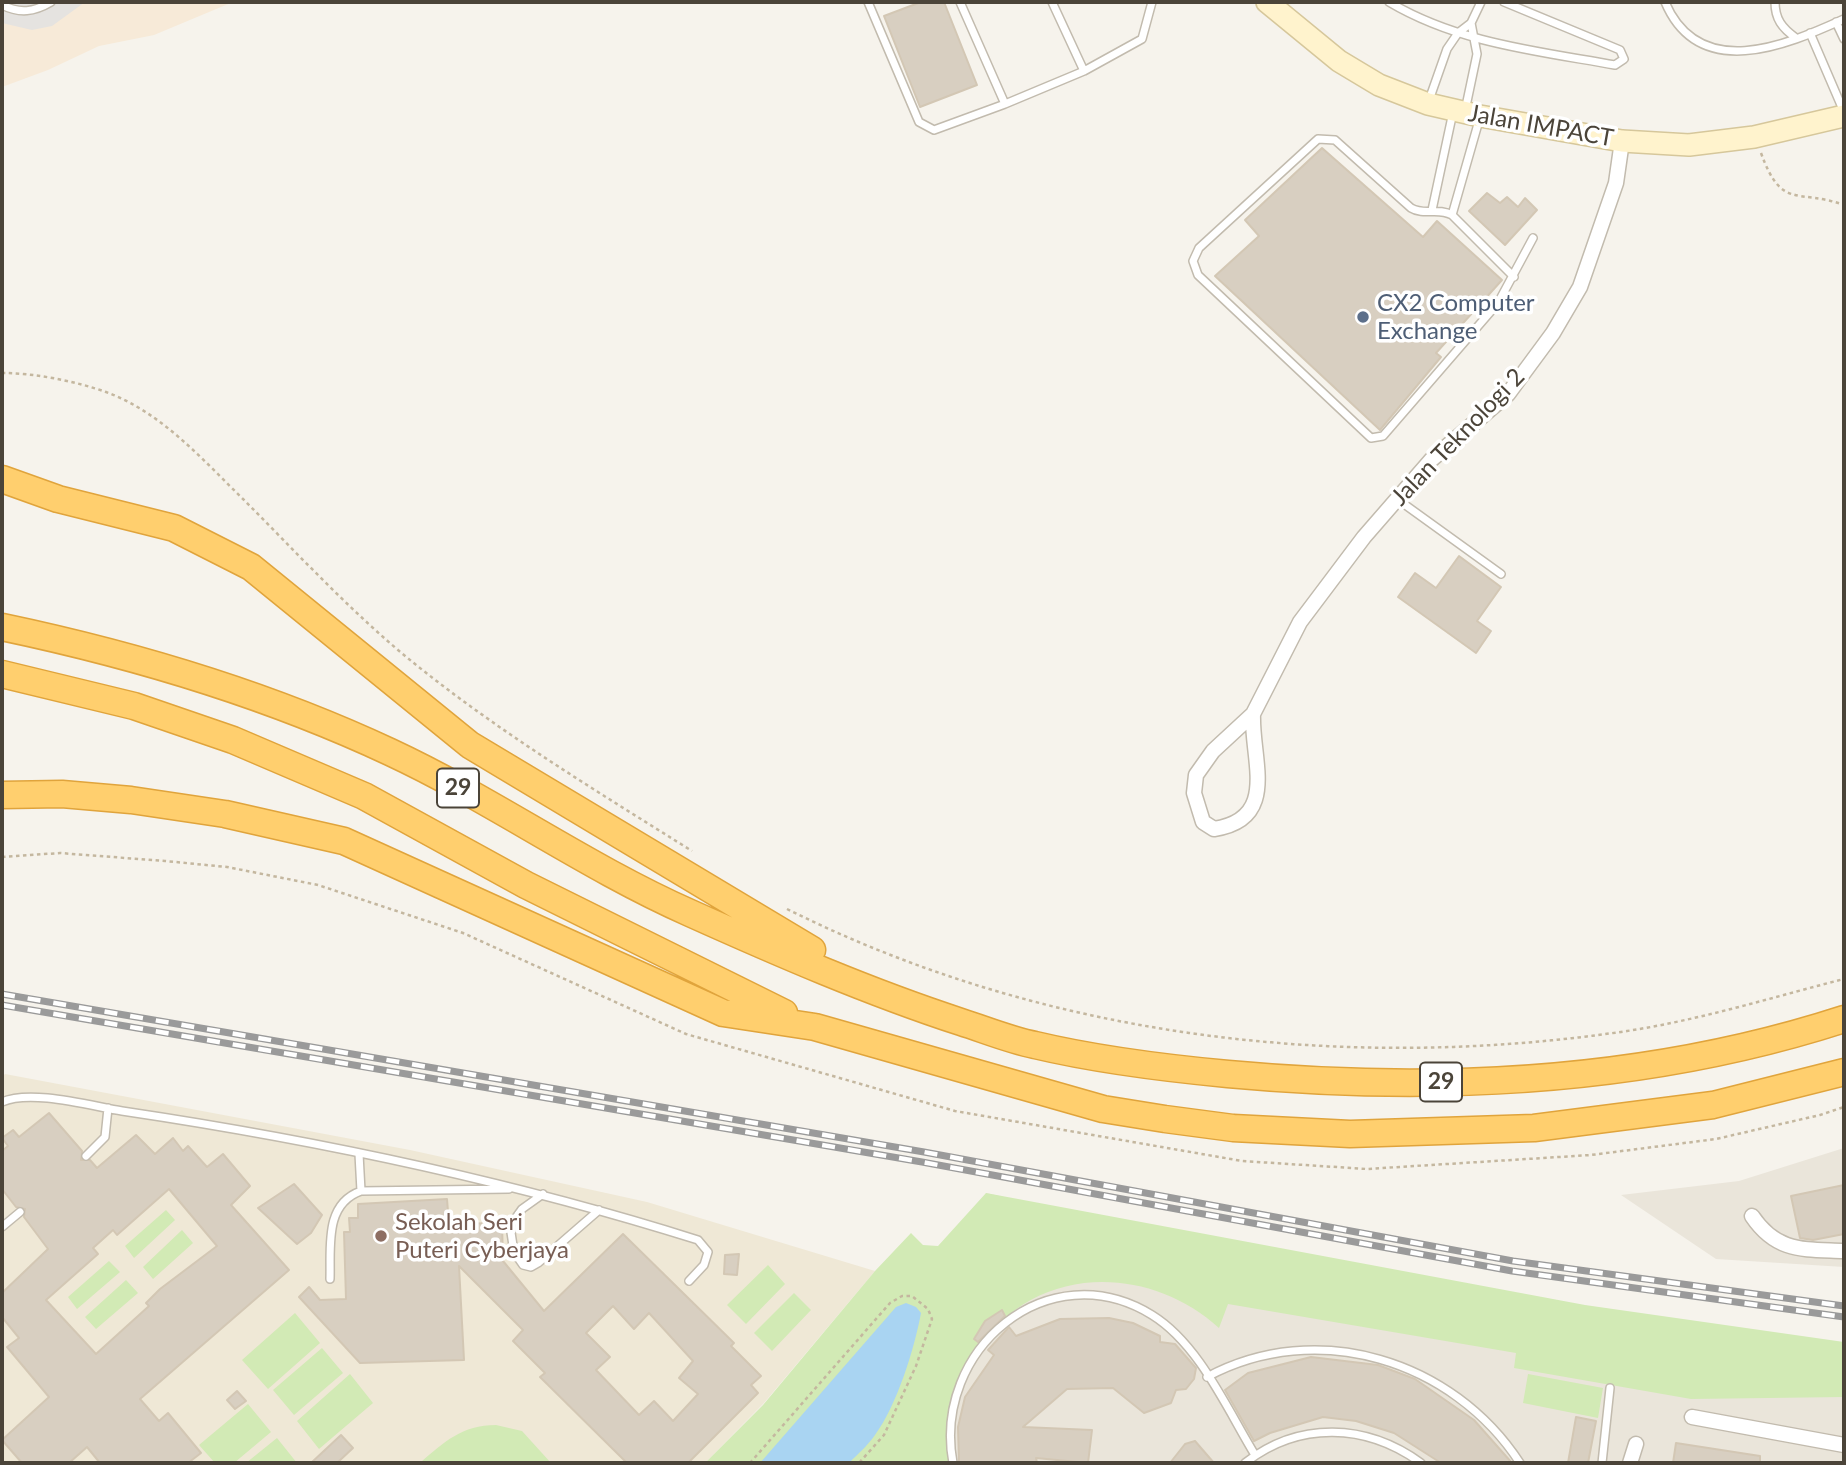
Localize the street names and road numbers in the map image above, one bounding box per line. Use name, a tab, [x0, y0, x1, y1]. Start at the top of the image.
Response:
street label: Jalan IMPACT	[1466, 99, 1616, 153]
street label: Jalan Teknologi 2	[1385, 362, 1531, 512]
road number: 29	[437, 768, 479, 808]
road number: 29	[1420, 1063, 1462, 1102]

